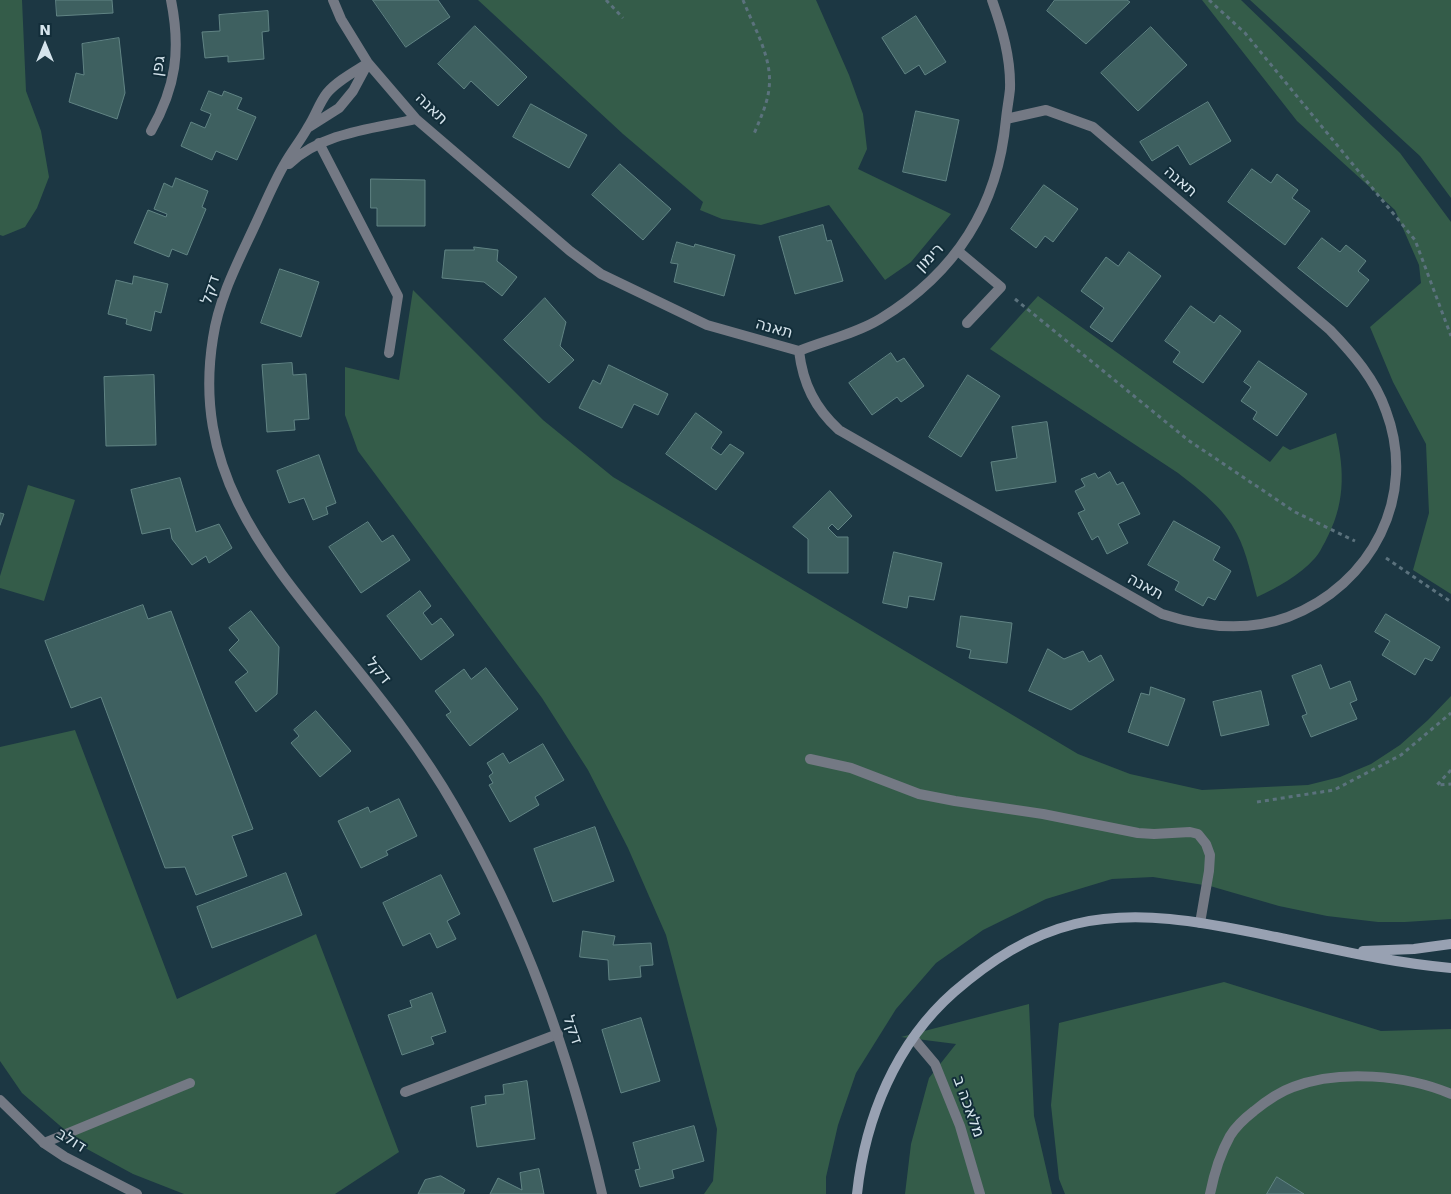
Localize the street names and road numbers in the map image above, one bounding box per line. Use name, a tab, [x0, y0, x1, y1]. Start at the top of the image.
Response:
street label: גפן	[148, 54, 170, 78]
street label: תאנה	[411, 89, 451, 129]
street label: תאנה	[1159, 162, 1201, 202]
street label: רימון	[912, 240, 948, 276]
street label: דקל	[197, 273, 225, 307]
street label: תאנה	[753, 315, 795, 343]
street label: תאנה	[1124, 569, 1166, 605]
street label: דקל	[361, 654, 395, 688]
street label: דקל	[558, 1013, 586, 1047]
street label: מלאכה ב	[948, 1074, 988, 1140]
street label: דולב	[53, 1125, 89, 1157]

